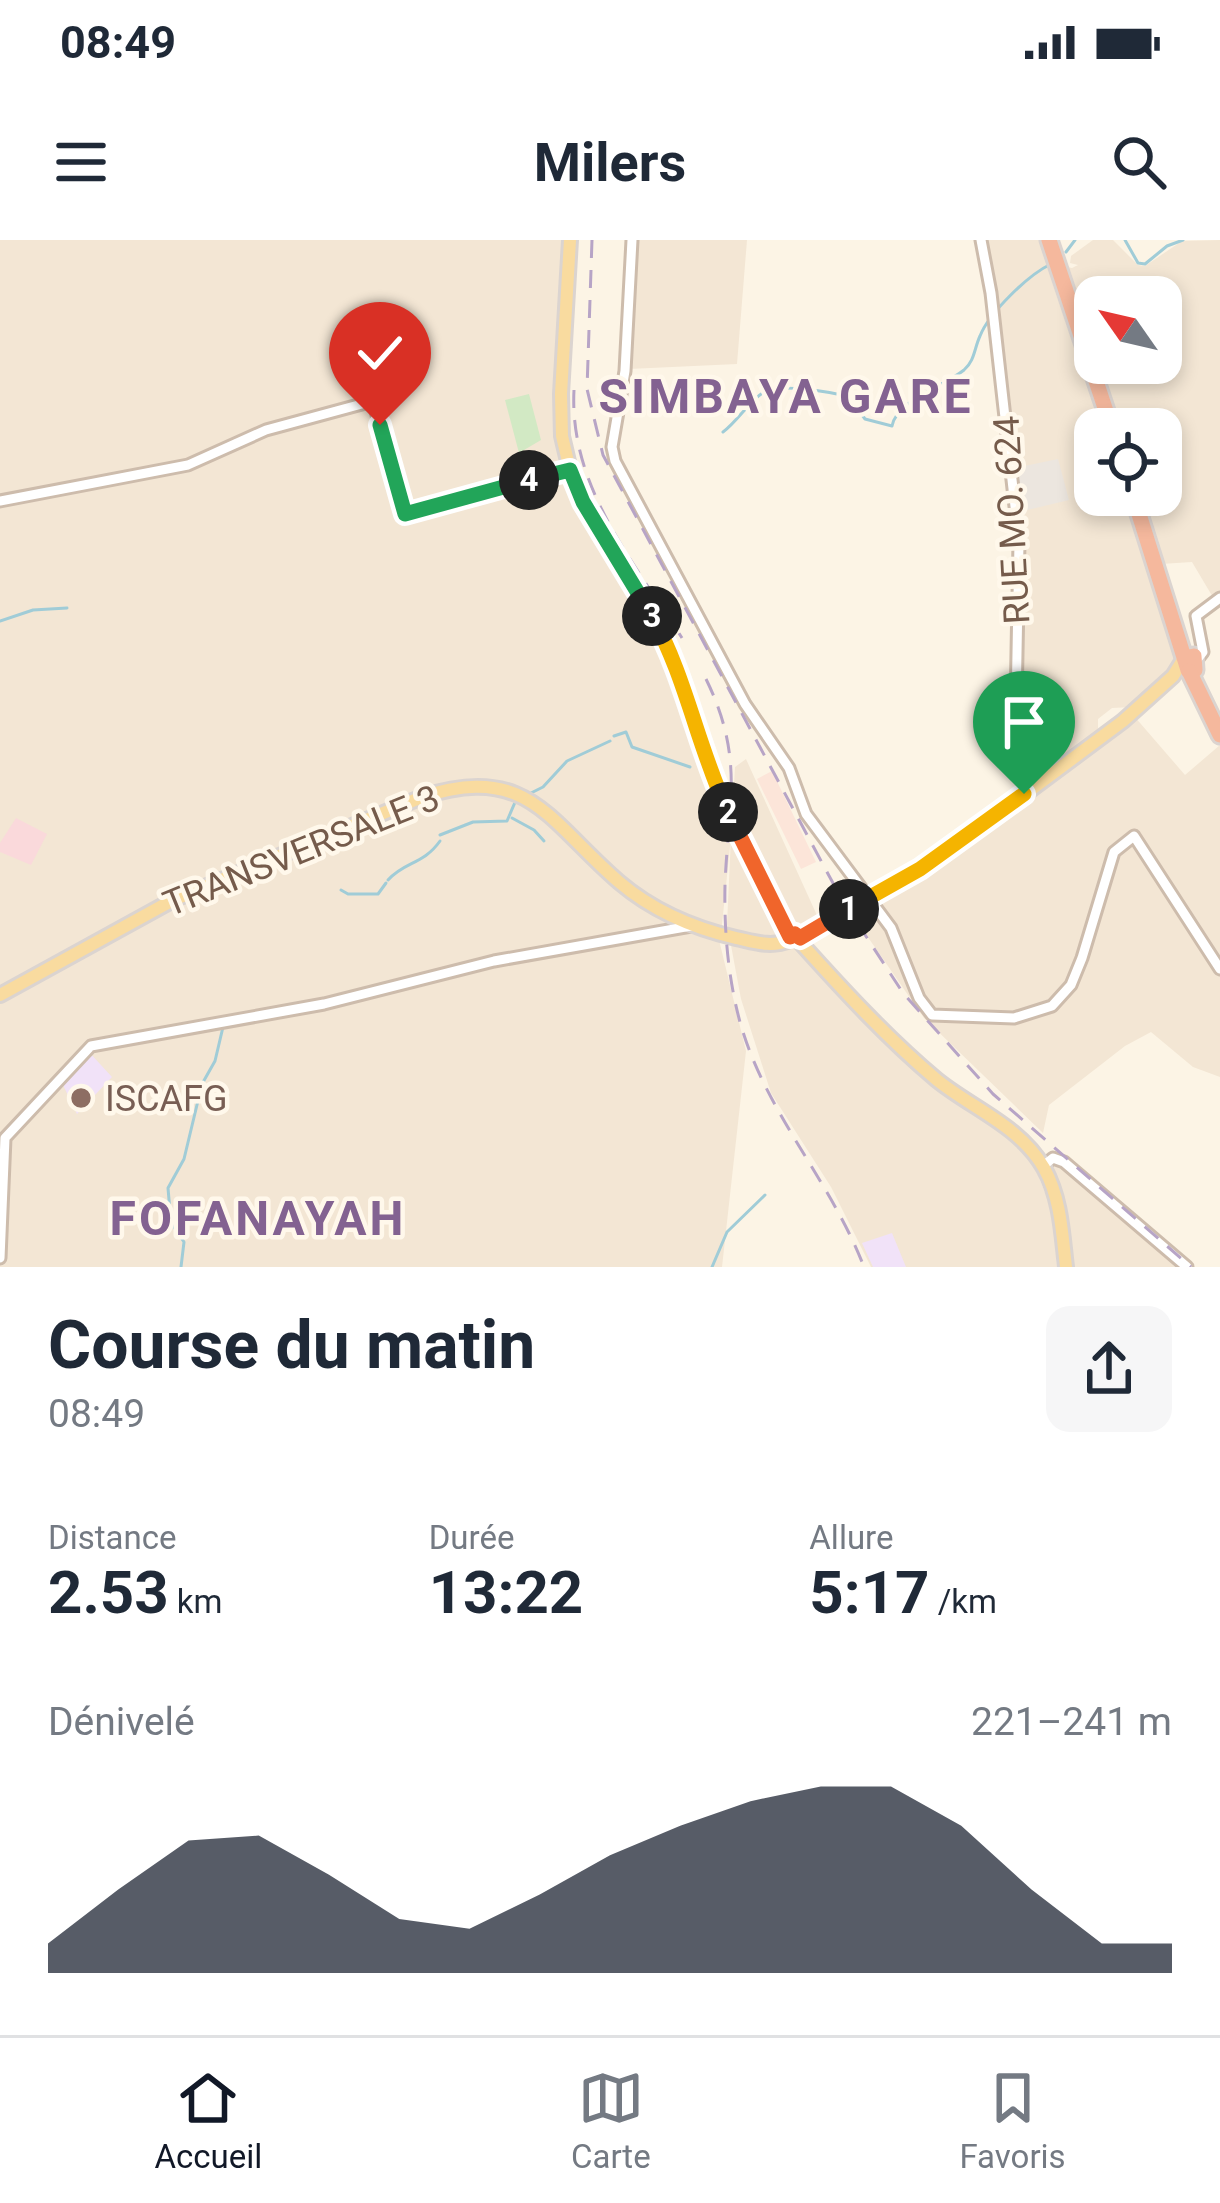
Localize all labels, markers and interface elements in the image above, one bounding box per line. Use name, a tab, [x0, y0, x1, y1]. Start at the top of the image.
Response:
text: 08:49	[60, 16, 176, 69]
icon: menu	[48, 129, 114, 195]
icon: search	[1106, 129, 1172, 195]
text: Milers	[534, 131, 686, 194]
north arrow	[1074, 276, 1182, 384]
map controls	[1074, 276, 1182, 516]
pin	[329, 302, 431, 425]
icon: check	[347, 320, 413, 386]
district label: SIMBAYA GARE	[599, 368, 973, 425]
button: locate	[1074, 408, 1182, 516]
street label: RUE MO. 624	[986, 415, 1038, 625]
pin: 4	[499, 450, 559, 510]
text: 4	[520, 460, 538, 499]
pin: 3	[622, 586, 682, 646]
text: 3	[643, 596, 661, 635]
pin	[973, 671, 1075, 794]
icon: arrive	[991, 689, 1057, 755]
street label: TRANSVERSALE 3	[157, 776, 445, 925]
pin: 2	[698, 782, 758, 842]
text: 2	[719, 792, 737, 831]
pin: 1	[819, 879, 879, 939]
text: 1	[840, 889, 858, 928]
place label: ISCAFG	[105, 1078, 228, 1120]
marker: ISCAFG	[68, 1085, 94, 1111]
district label: FOFANAYAH	[110, 1190, 406, 1247]
button: share	[1046, 1306, 1172, 1432]
text: Course du matin	[48, 1307, 535, 1384]
text: 08:49	[48, 1391, 145, 1437]
text: Distance	[48, 1518, 176, 1557]
text: Durée	[429, 1518, 514, 1557]
text: Allure	[809, 1518, 893, 1557]
text: 2.53	[48, 1557, 169, 1628]
text: 13:22	[429, 1557, 583, 1628]
text: 5:17	[809, 1557, 930, 1628]
text: km	[169, 1582, 223, 1621]
text: /km	[930, 1582, 997, 1621]
text: Dénivelé	[48, 1699, 195, 1745]
text: 221–241 m	[971, 1699, 1172, 1745]
tab: Accueil	[154, 2065, 262, 2176]
tab: Carte	[571, 2065, 651, 2176]
tab: Favoris	[959, 2065, 1066, 2176]

